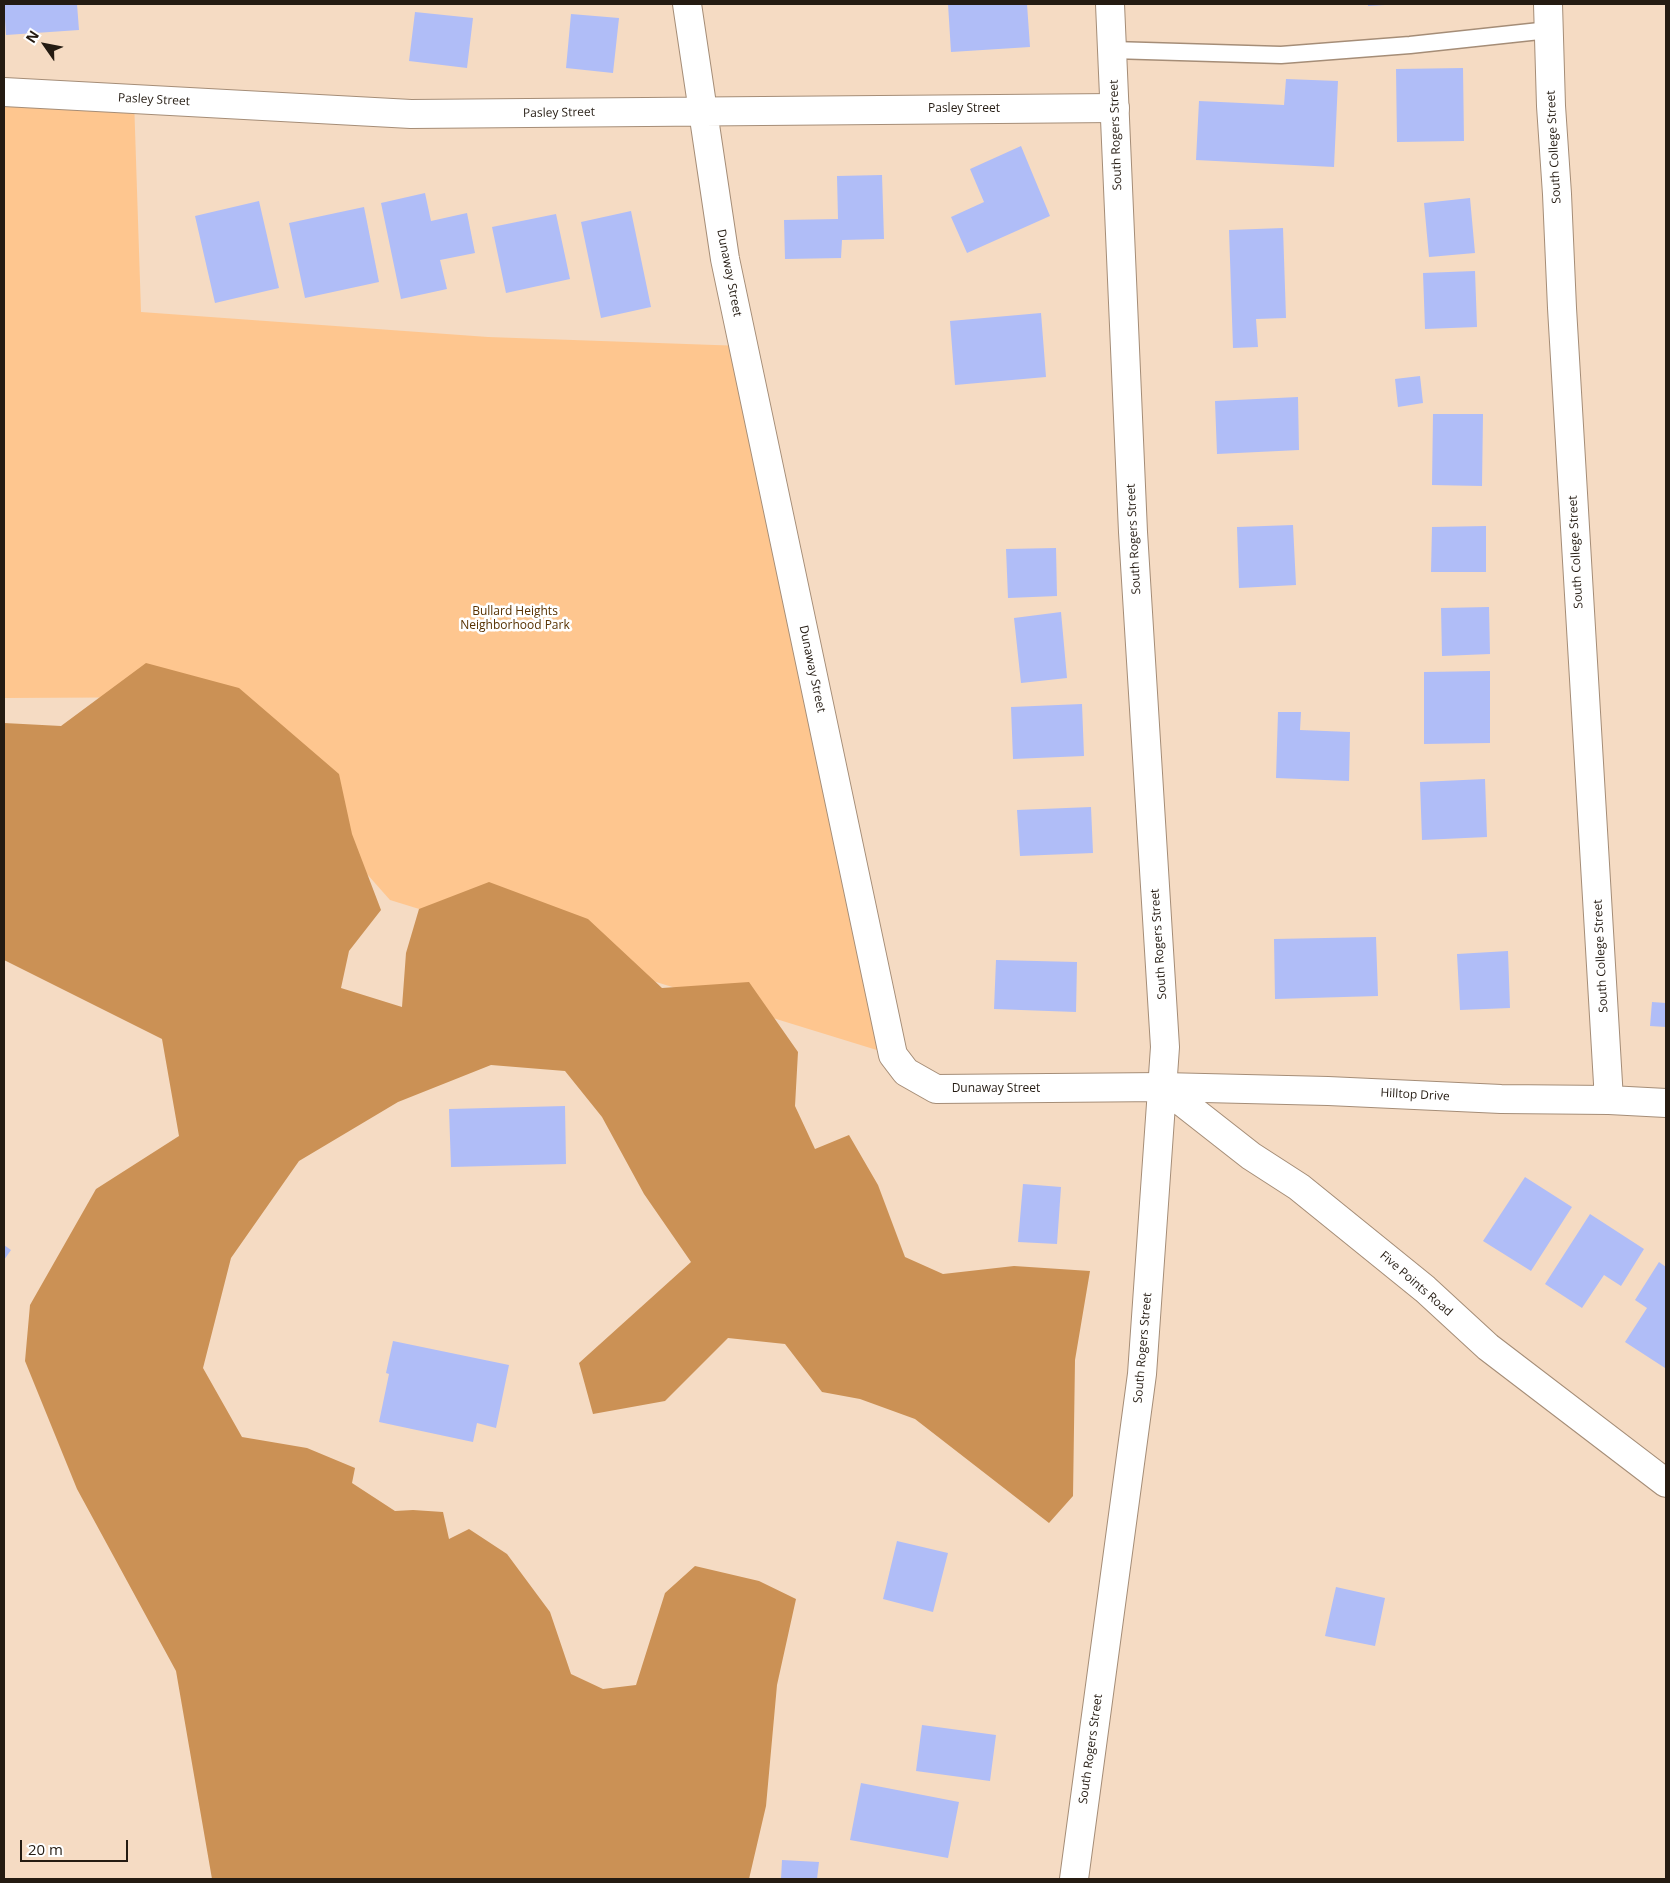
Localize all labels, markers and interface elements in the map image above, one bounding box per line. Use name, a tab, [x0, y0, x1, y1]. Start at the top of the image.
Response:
north arrow	[20, 20, 70, 70]
text: N	[21, 27, 43, 47]
street label: South Rogers Street	[1107, 79, 1125, 191]
street label: South College Street	[1544, 90, 1564, 204]
street label: Pasley Street	[118, 91, 190, 109]
street label: Pasley Street	[928, 102, 1000, 116]
street label: Pasley Street	[523, 105, 595, 121]
street label: Dunaway Street	[713, 228, 745, 318]
street label: South Rogers Street	[1124, 483, 1144, 595]
street label: South College Street	[1566, 495, 1586, 609]
park label: Bullard Heights Neighborhood Park	[460, 605, 570, 633]
street label: Dunaway Street	[796, 624, 828, 714]
street label: South Rogers Street	[1148, 888, 1170, 1000]
street label: South College Street	[1591, 899, 1611, 1013]
street label: Dunaway Street	[952, 1082, 1040, 1096]
street label: Hilltop Drive	[1380, 1086, 1450, 1104]
street label: Five Points Road	[1377, 1249, 1455, 1319]
street label: South Rogers Street	[1131, 1292, 1155, 1404]
street label: South Rogers Street	[1076, 1693, 1106, 1805]
scale bar	[22, 1830, 130, 1862]
text: 20 m	[28, 1839, 63, 1859]

